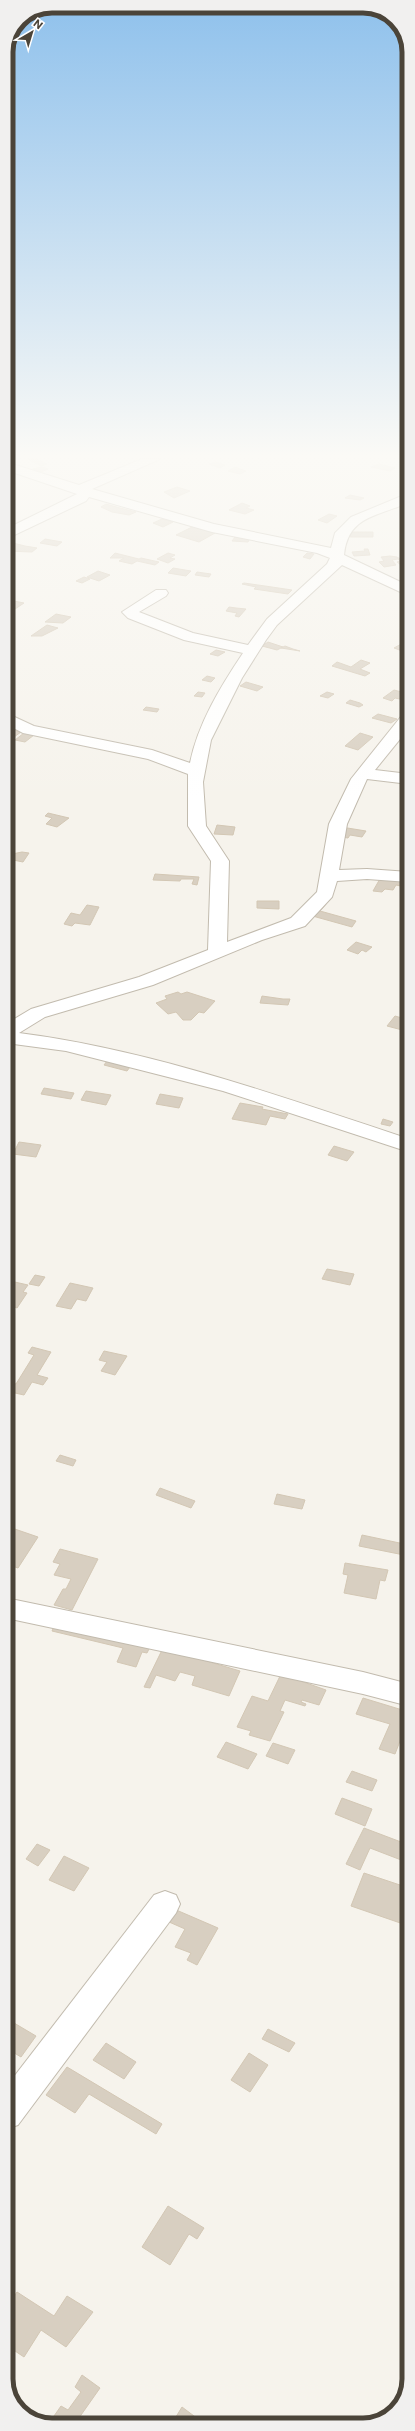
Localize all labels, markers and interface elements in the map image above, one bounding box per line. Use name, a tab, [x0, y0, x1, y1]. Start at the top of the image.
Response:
north arrow	[12, 12, 52, 52]
text: N	[31, 16, 46, 31]

